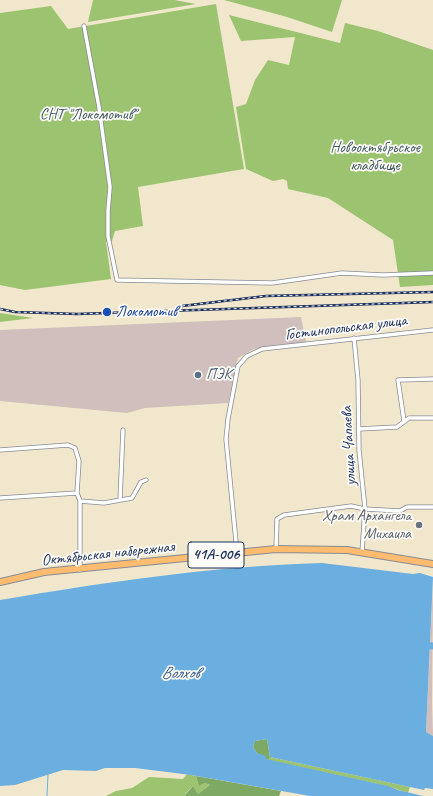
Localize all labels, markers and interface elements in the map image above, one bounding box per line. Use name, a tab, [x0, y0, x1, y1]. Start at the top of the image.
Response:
park label: СНТ "Локомотив"	[40, 105, 136, 125]
park label: Новооктябрьское кладбище	[330, 138, 420, 176]
place label: Локомотив	[116, 302, 177, 322]
marker: Локомотив	[101, 306, 113, 318]
street label: Гостинопольская улица	[284, 311, 408, 345]
place label: ПЭК	[206, 365, 231, 385]
marker: ПЭК	[193, 370, 203, 380]
street label: улица Чапаева	[337, 406, 361, 486]
place label: Храм Архангела Михаила	[322, 506, 411, 544]
marker: Храм Архангела Михаила	[414, 520, 424, 530]
street label: Октябрьская набережная	[41, 537, 175, 571]
road number: 41А-006	[188, 542, 244, 568]
water label: Волхов	[161, 664, 199, 684]

